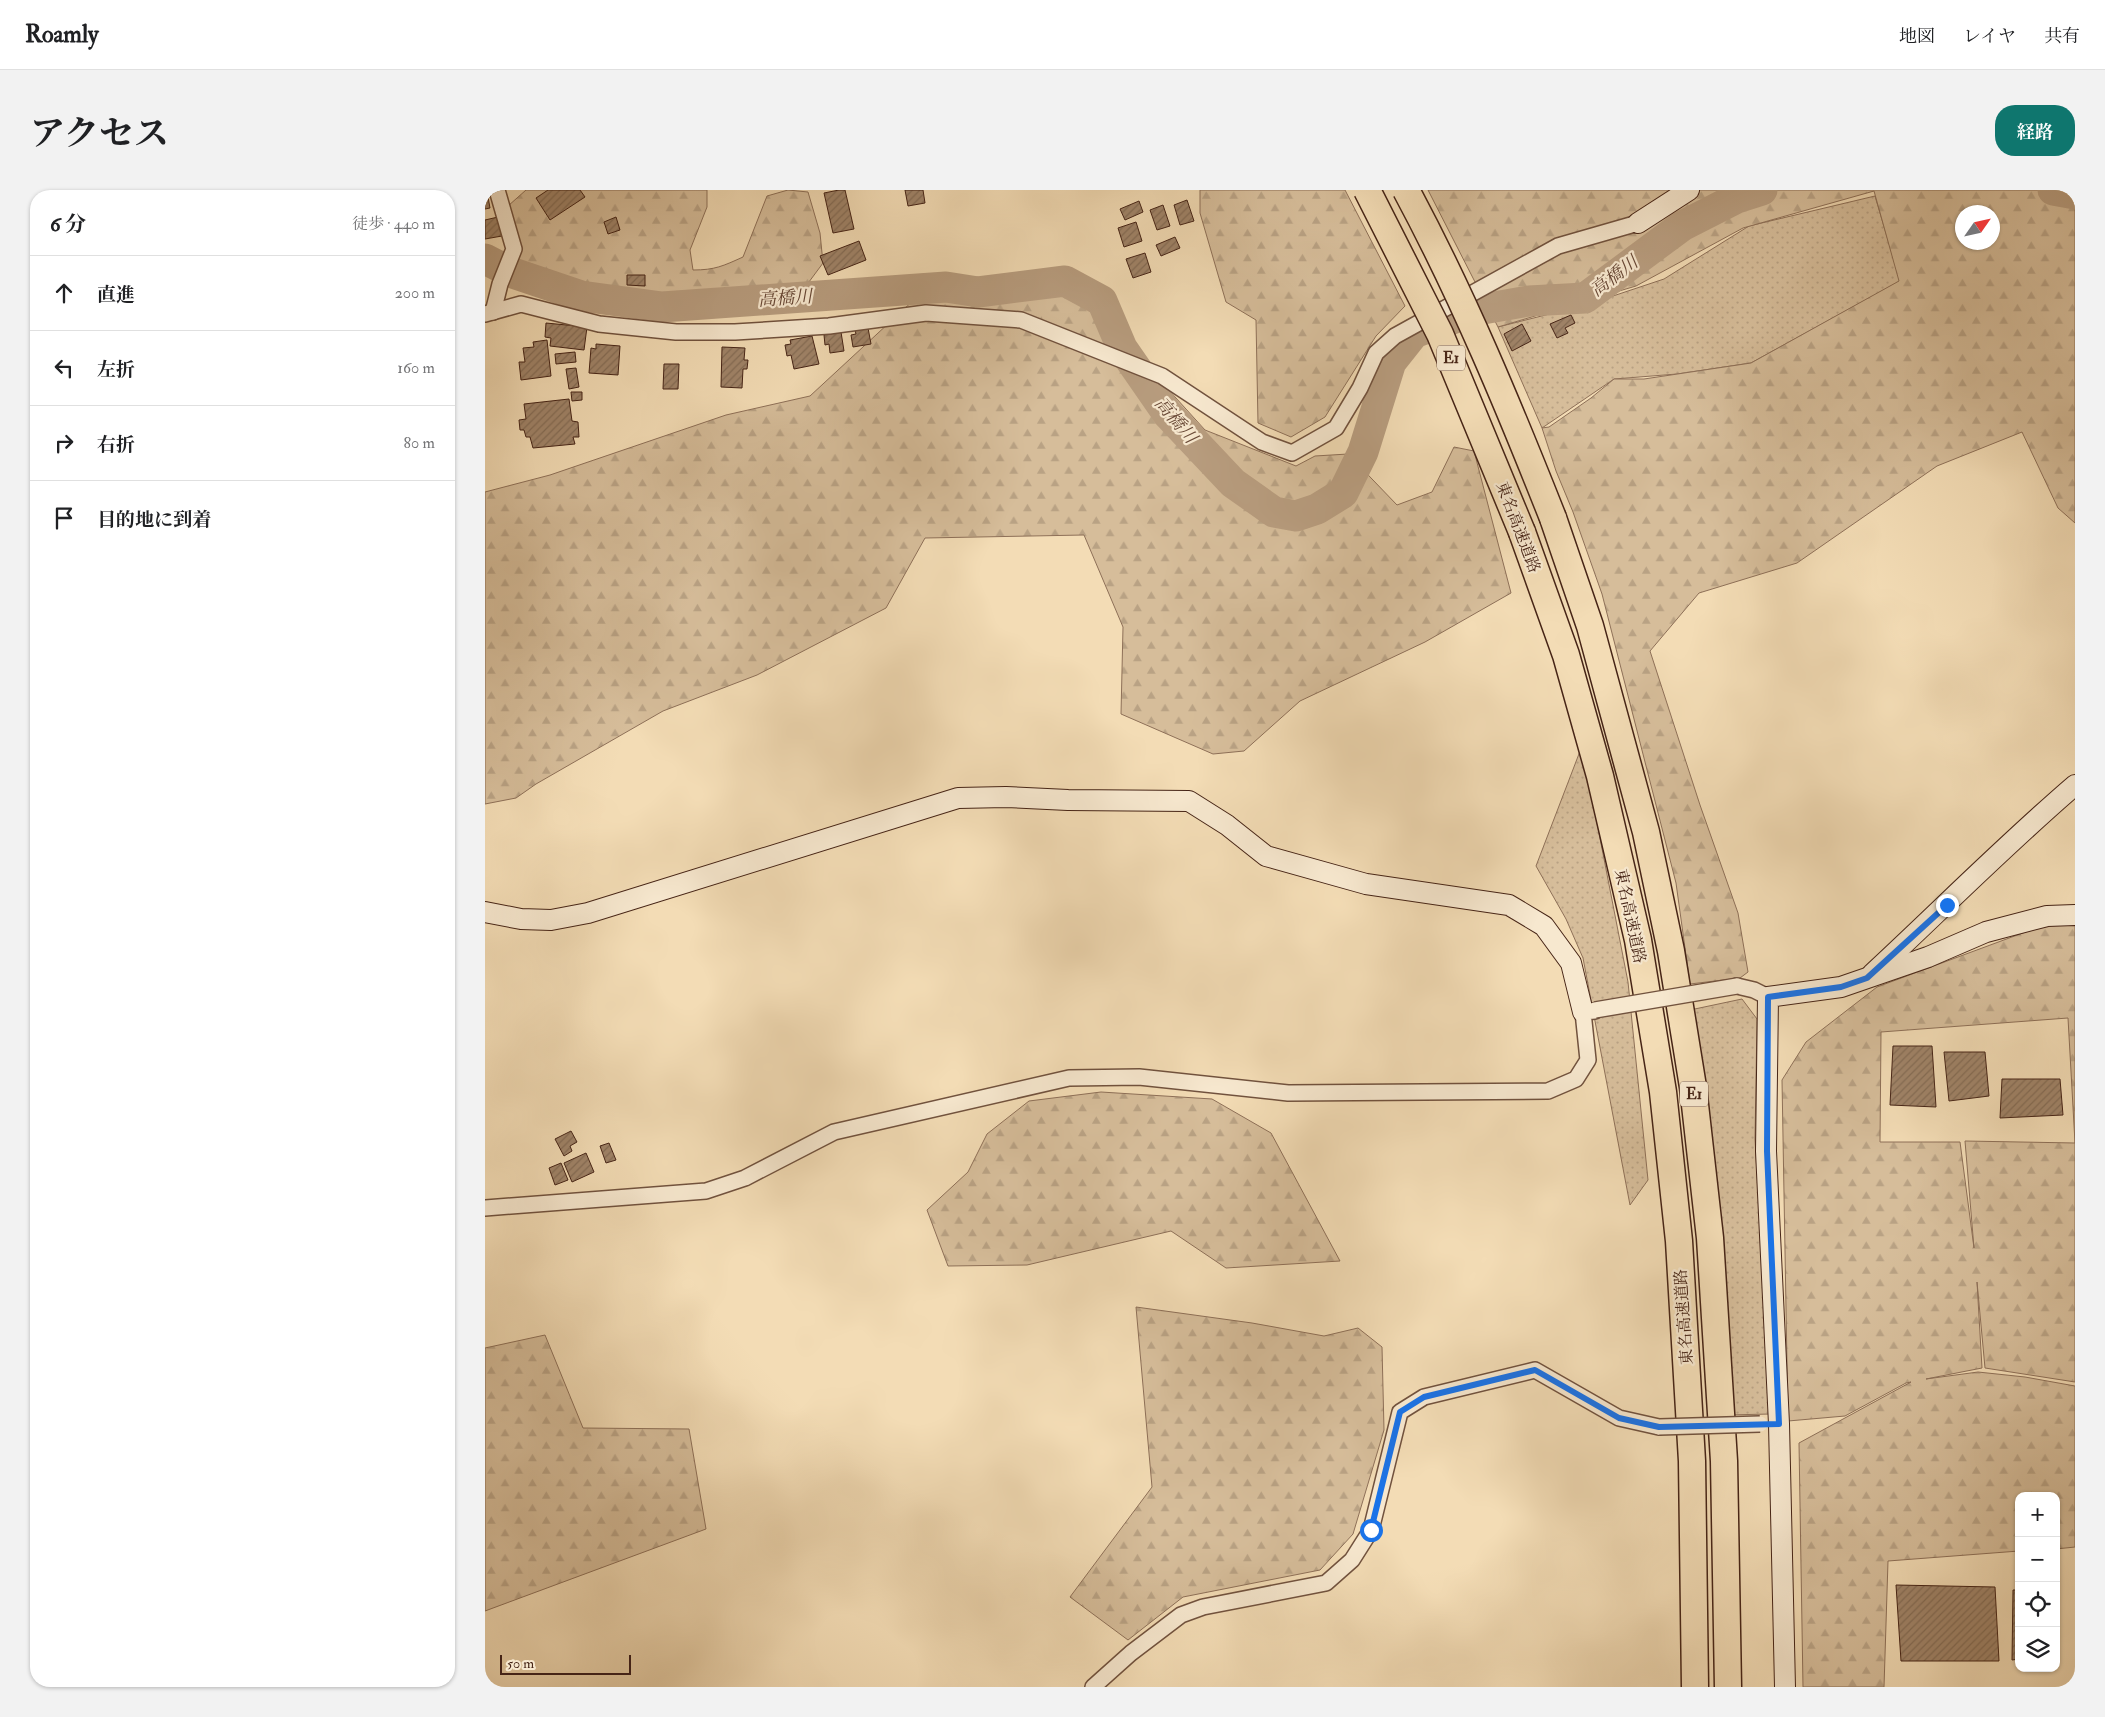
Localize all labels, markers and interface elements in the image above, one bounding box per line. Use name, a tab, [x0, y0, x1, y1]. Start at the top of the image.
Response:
text: Roamly	[25, 19, 99, 50]
text: 地図	[1899, 25, 1935, 48]
text: レイヤ	[1963, 25, 2016, 48]
text: 共有	[2044, 25, 2080, 48]
button: 経路	[1995, 105, 2075, 156]
text: アクセス	[30, 112, 169, 156]
north arrow	[1955, 205, 2000, 250]
text: 6 分	[50, 211, 86, 238]
text: 徒歩 · 440 m	[352, 214, 435, 234]
water label: 高橋川	[1586, 250, 1644, 302]
icon: ahead	[50, 279, 78, 307]
text: 直進	[97, 283, 135, 307]
text: 200 m	[395, 283, 435, 303]
water label: 高橋川	[757, 285, 815, 312]
road number: E1	[1437, 346, 1465, 370]
icon: left	[50, 354, 78, 382]
text: 左折	[97, 358, 135, 382]
text: 160 m	[397, 358, 435, 378]
water label: 高橋川	[1149, 392, 1203, 450]
icon: right	[50, 429, 78, 457]
text: 右折	[97, 433, 135, 457]
text: 80 m	[404, 433, 435, 453]
street label: 東名高速道路	[1492, 479, 1545, 576]
icon: arrive	[50, 504, 78, 532]
text: 目的地に到着	[97, 508, 211, 532]
street label: 東名高速道路	[1610, 867, 1650, 965]
route end	[1936, 894, 1959, 917]
road number: E1	[1680, 1082, 1708, 1106]
street label: 東名高速道路	[1671, 1268, 1697, 1366]
map controls	[2015, 1492, 2060, 1672]
button: +	[2015, 1492, 2060, 1537]
route start	[1360, 1519, 1383, 1542]
button: −	[2015, 1537, 2060, 1582]
button: locate	[2015, 1582, 2060, 1627]
button: layers	[2015, 1627, 2060, 1672]
scale bar	[500, 1652, 631, 1675]
text: 50 m	[507, 1655, 534, 1672]

